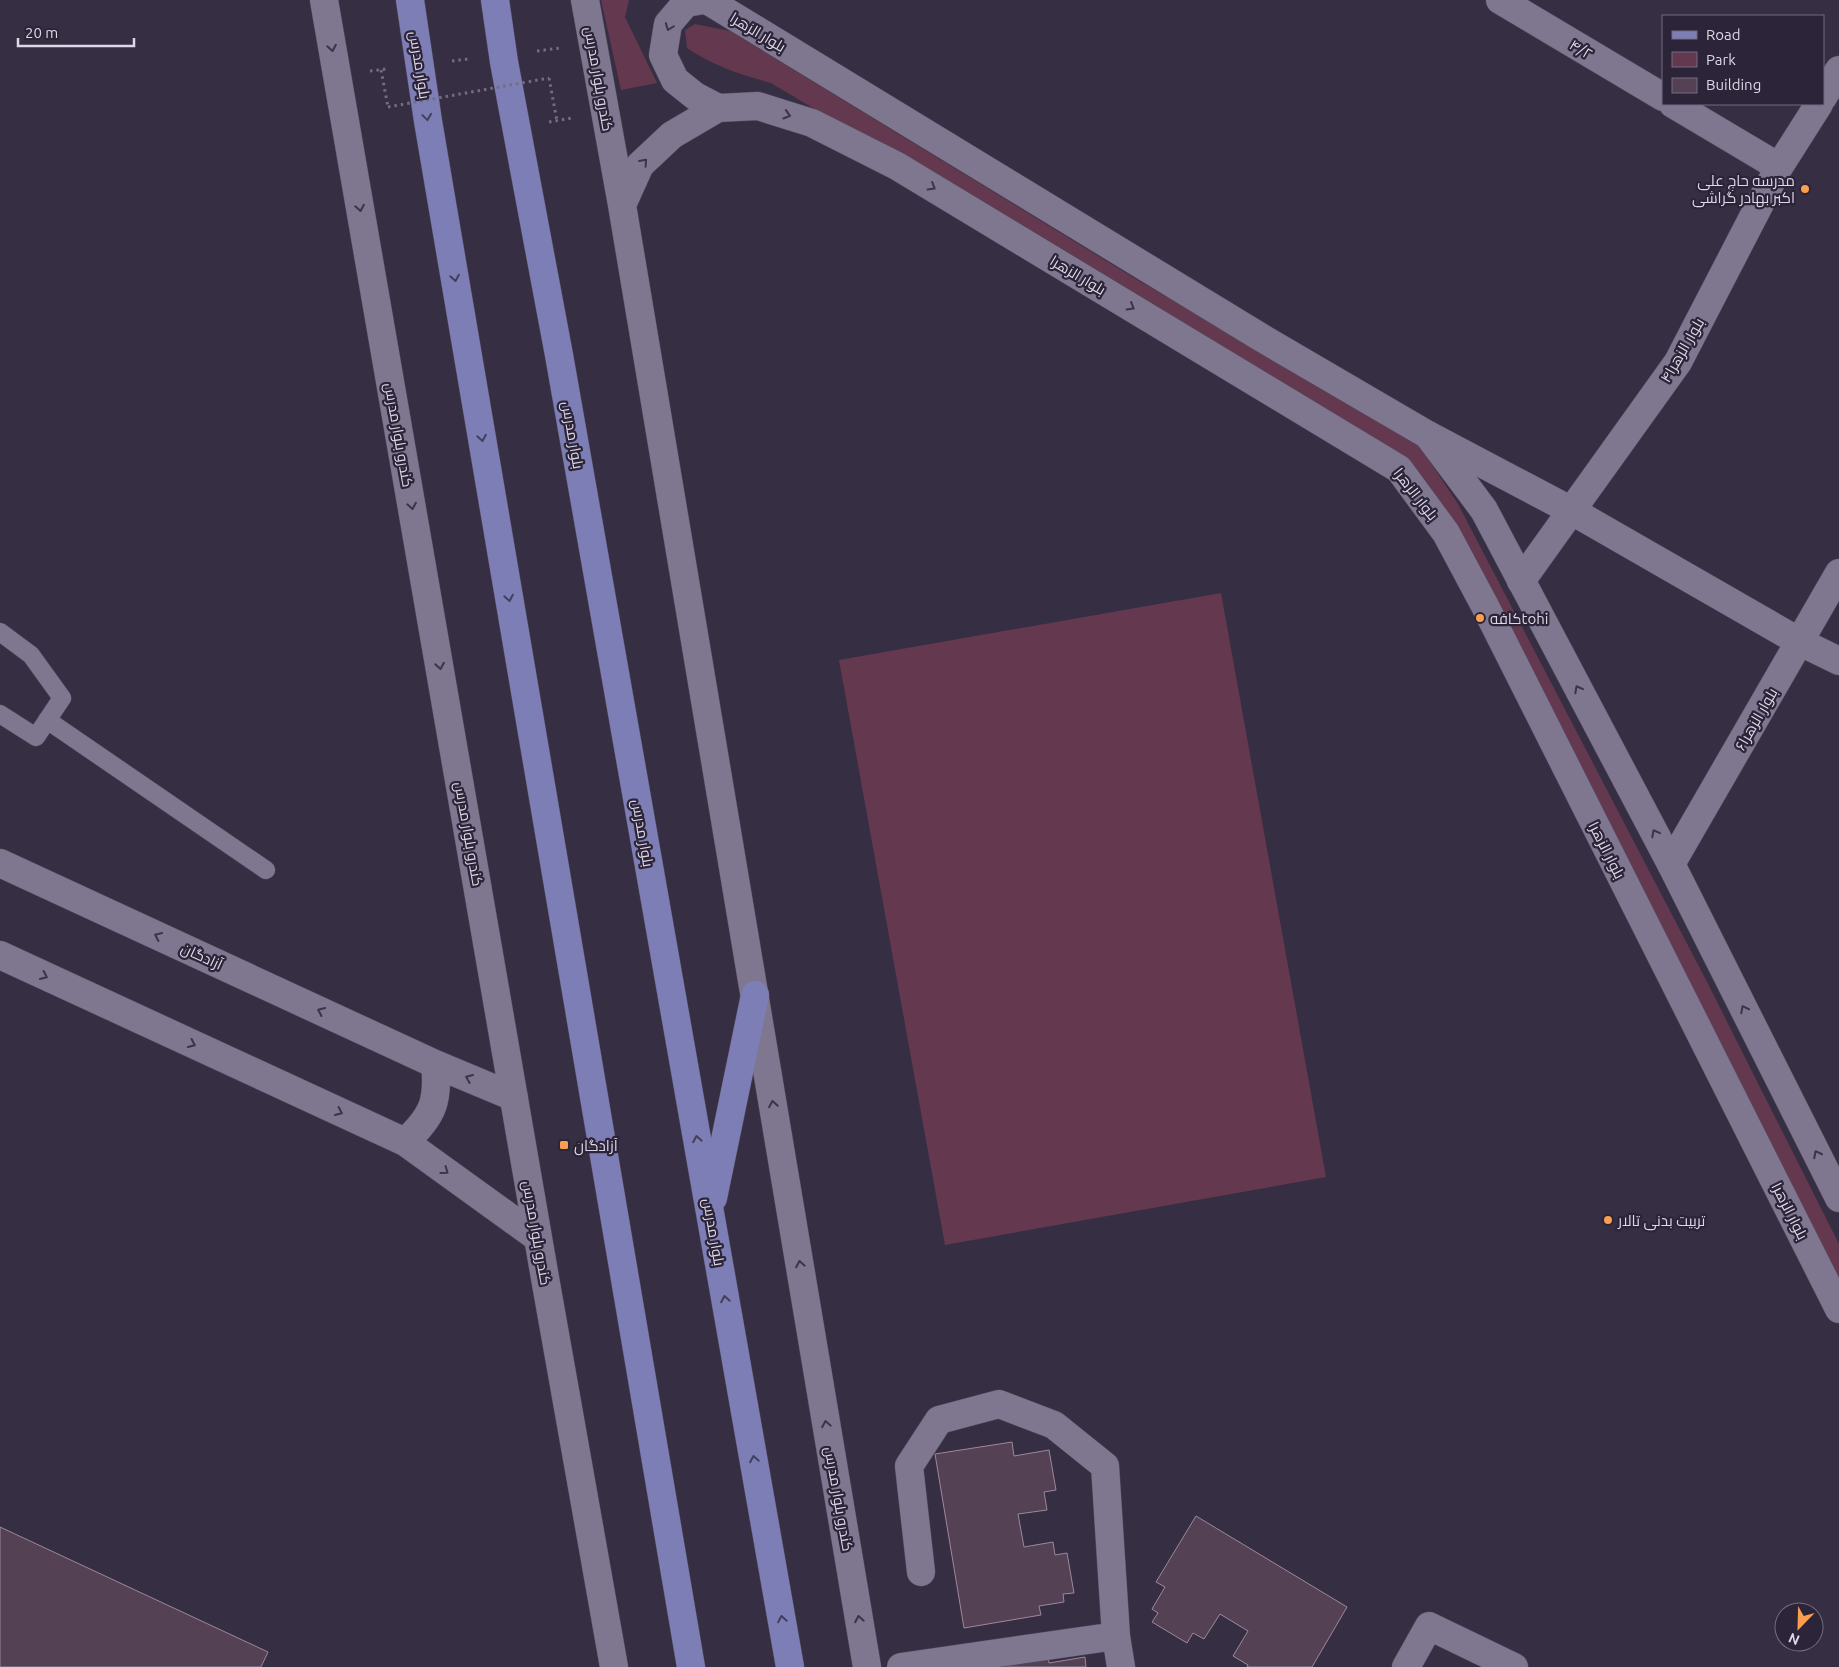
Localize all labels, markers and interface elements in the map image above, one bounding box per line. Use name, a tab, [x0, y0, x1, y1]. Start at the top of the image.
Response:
street label: بلوار الزهرا	[727, 9, 789, 56]
scale bar	[18, 15, 134, 47]
legend	[1662, 15, 1824, 105]
one-way arrow	[665, 23, 675, 31]
text: 20 m	[25, 24, 58, 41]
street label: کندرو بلوار مدرس	[579, 25, 617, 133]
text: Road	[1706, 26, 1741, 43]
street label: بلوار مدرس	[404, 30, 434, 100]
street label: ۴/۲	[1567, 36, 1595, 62]
one-way arrow	[327, 44, 337, 52]
text: Park	[1706, 51, 1736, 68]
text: Building	[1706, 76, 1761, 93]
one-way arrow	[783, 110, 791, 120]
one-way arrow	[422, 113, 432, 122]
one-way arrow	[639, 158, 648, 167]
place label: مدرسه حاج علی اکبر بهادر گراشی	[1692, 172, 1795, 208]
one-way arrow	[927, 181, 936, 191]
marker: مدرسه حاج علی اکبر بهادر گراشی	[1799, 183, 1811, 195]
one-way arrow	[354, 204, 364, 213]
street label: بلوار الزهرا	[1047, 252, 1109, 299]
one-way arrow	[449, 273, 459, 282]
one-way arrow	[1126, 301, 1135, 311]
street label: بلوار الزهرا۴	[1657, 315, 1708, 386]
street label: کندرو بلوار مدرس	[379, 381, 417, 489]
street label: بلوار مدرس	[557, 400, 587, 471]
one-way arrow	[476, 433, 486, 442]
street label: بلوار الزهرا	[1389, 464, 1442, 524]
one-way arrow	[406, 502, 416, 511]
one-way arrow	[503, 594, 513, 602]
place label: کافهtohi	[1490, 610, 1548, 627]
marker: کافهtohi	[1474, 612, 1486, 624]
one-way arrow	[434, 662, 444, 671]
street label: بلوار الزهرا۶	[1731, 685, 1781, 754]
one-way arrow	[1574, 686, 1584, 695]
street label: کندرو بلوار مدرس	[449, 780, 487, 888]
street label: بلوار مدرس	[627, 798, 657, 869]
street label: بلوار الزهرا	[1584, 819, 1629, 882]
one-way arrow	[1651, 829, 1661, 838]
one-way arrow	[154, 932, 163, 942]
street label: آزادگان	[178, 939, 225, 975]
one-way arrow	[39, 969, 48, 980]
one-way arrow	[1740, 1005, 1750, 1014]
one-way arrow	[317, 1007, 326, 1018]
one-way arrow	[187, 1037, 196, 1048]
one-way arrow	[465, 1074, 474, 1084]
one-way arrow	[768, 1099, 778, 1108]
one-way arrow	[334, 1105, 343, 1116]
one-way arrow	[693, 1135, 703, 1143]
place label: آزادگان	[574, 1137, 618, 1156]
marker: آزادگان	[558, 1139, 570, 1151]
one-way arrow	[1813, 1150, 1823, 1159]
one-way arrow	[439, 1165, 448, 1173]
street label: کندرو بلوار مدرس	[517, 1179, 555, 1287]
street label: بلوار الزهرا	[1767, 1180, 1812, 1243]
street label: بلوار مدرس	[698, 1197, 728, 1268]
place label: تربیت بدنی تالار	[1617, 1212, 1705, 1231]
marker: تربیت بدنی تالار	[1602, 1214, 1614, 1226]
one-way arrow	[795, 1260, 805, 1268]
one-way arrow	[721, 1295, 731, 1303]
one-way arrow	[822, 1420, 832, 1429]
street label: کندرو بلوار مدرس	[819, 1445, 857, 1553]
one-way arrow	[749, 1455, 759, 1463]
north arrow	[1774, 1602, 1824, 1652]
one-way arrow	[777, 1615, 787, 1623]
one-way arrow	[855, 1615, 865, 1623]
text: N	[1786, 1630, 1802, 1648]

